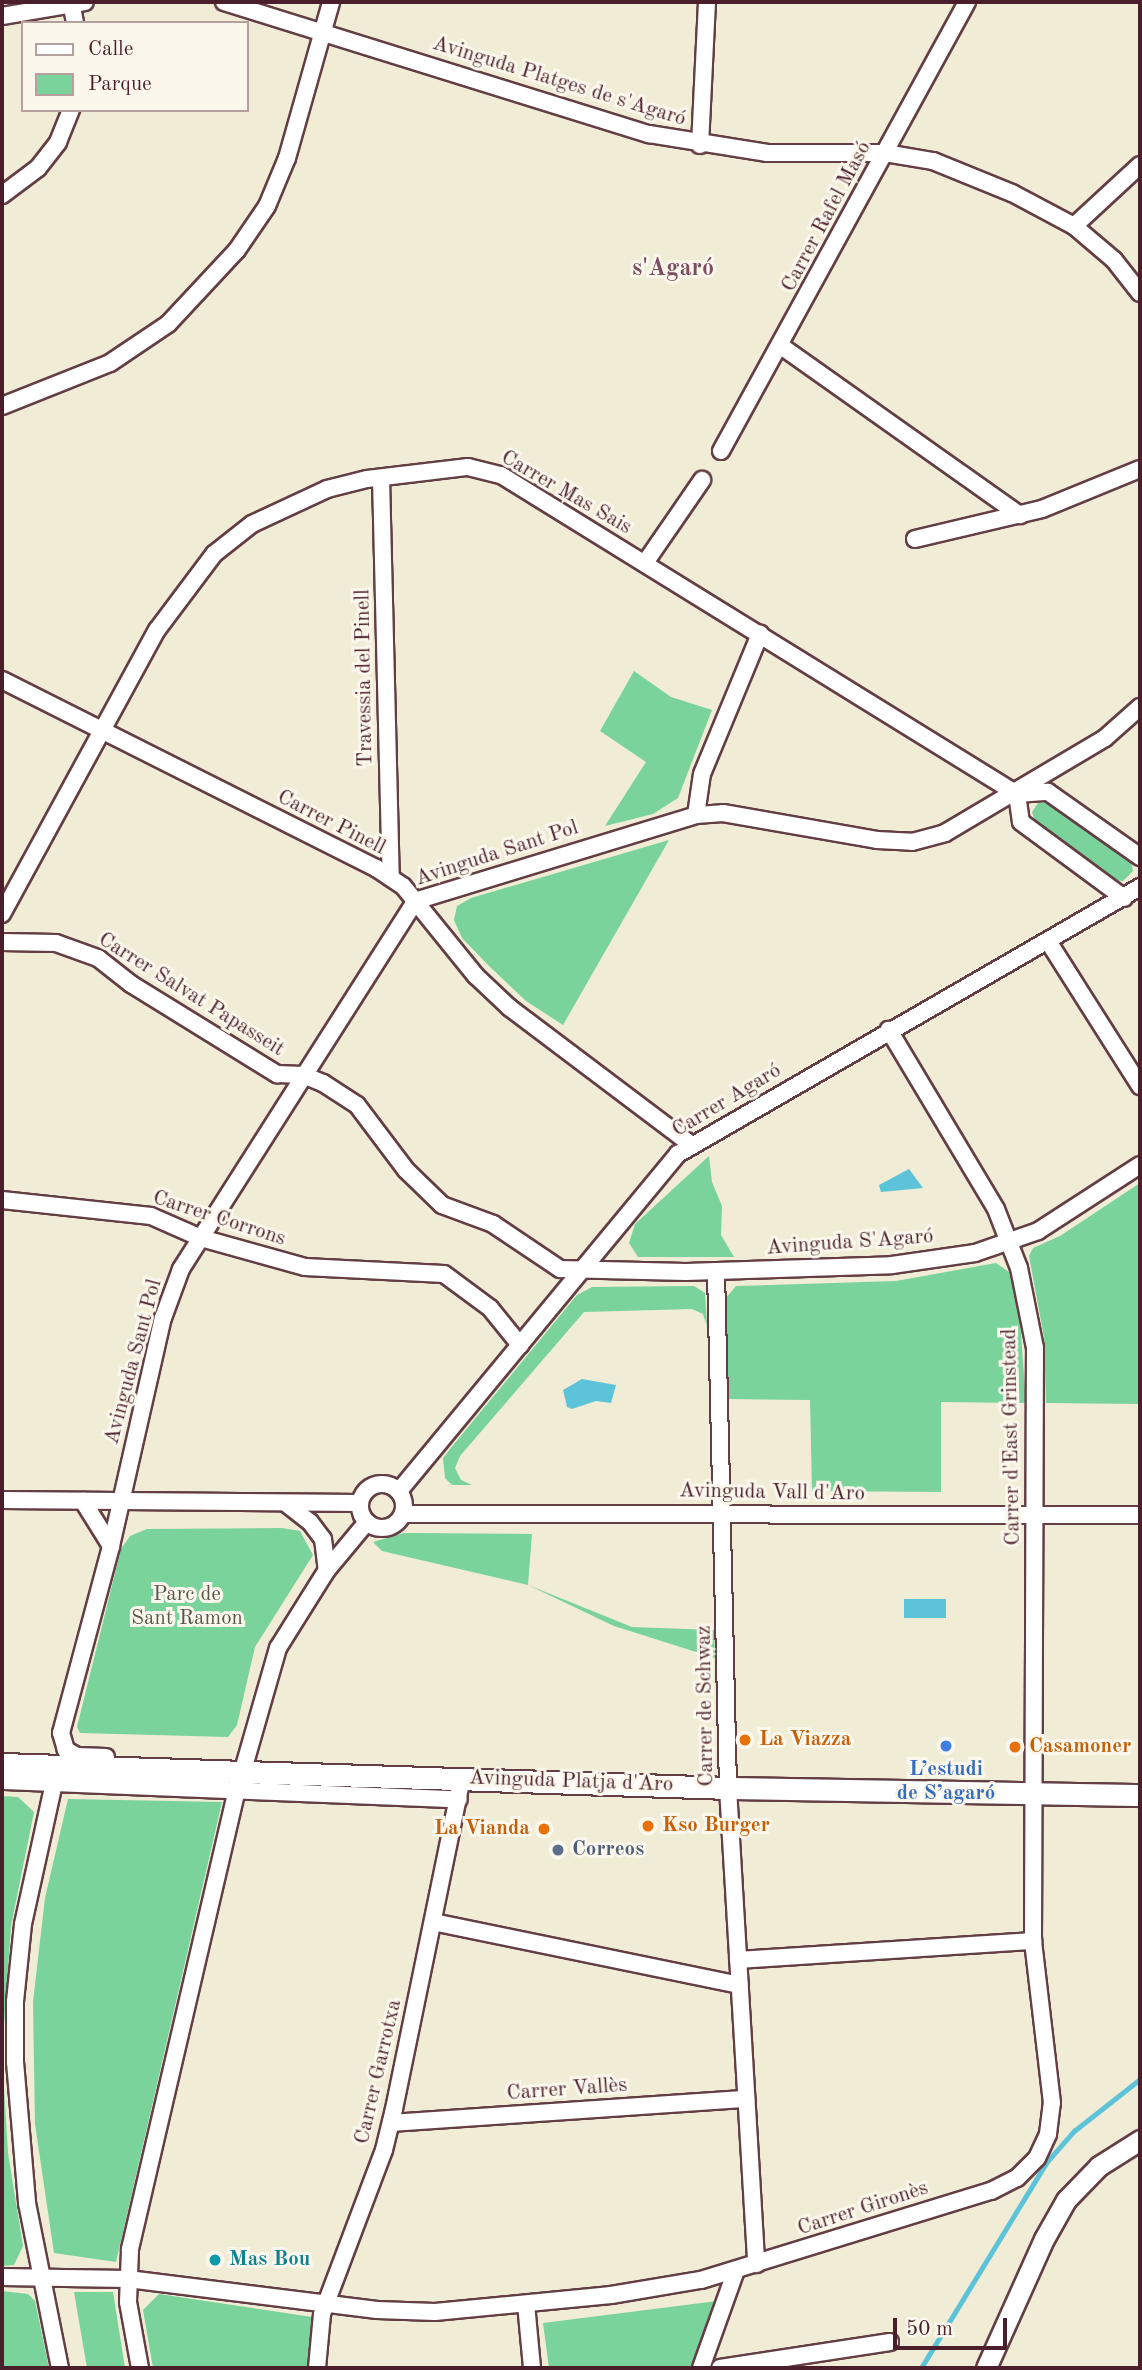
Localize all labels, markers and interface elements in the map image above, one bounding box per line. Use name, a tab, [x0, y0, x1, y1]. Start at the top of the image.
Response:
legend	[21, 21, 248, 112]
street label: Avinguda Platges de s'Agaró	[429, 31, 689, 133]
text: Calle	[88, 39, 133, 60]
text: Parque	[88, 74, 152, 95]
street label: Carrer Rafel Masó	[777, 137, 877, 297]
district label: s'Agaró	[632, 256, 714, 284]
street label: Carrer Mas Sais	[496, 445, 636, 541]
street label: Travessia del Pinell	[351, 589, 379, 767]
street label: Carrer Pinell	[273, 785, 389, 861]
street label: Avinguda Sant Pol	[412, 816, 582, 892]
street label: Carrer Salvat Papasseit	[93, 927, 289, 1063]
street label: Carrer Agaró	[668, 1059, 786, 1143]
street label: Carrer Corrons	[149, 1186, 289, 1252]
street label: Avinguda S'Agaró	[766, 1225, 934, 1261]
street label: Avinguda Sant Pol	[100, 1277, 168, 1447]
street label: Carrer d'East Grinstead	[998, 1328, 1026, 1546]
street label: Avinguda Vall d'Aro	[679, 1479, 865, 1507]
park label: Parc de Sant Ramon	[131, 1582, 243, 1632]
street label: Carrer de Schwaz	[692, 1625, 720, 1787]
place label: La Viazza	[759, 1727, 851, 1753]
marker: La Viazza	[737, 1732, 753, 1748]
place label: Casamoner	[1029, 1734, 1131, 1760]
marker: L’estudi de S’agaró	[938, 1738, 954, 1754]
marker: Casamoner	[1007, 1739, 1023, 1755]
place label: L’estudi de S’agaró	[897, 1757, 995, 1807]
street label: Avinguda Platja d'Aro	[468, 1766, 674, 1798]
place label: Kso Burger	[662, 1813, 770, 1839]
place label: La Vianda	[434, 1816, 530, 1842]
marker: Kso Burger	[640, 1818, 656, 1834]
marker: La Vianda	[536, 1821, 552, 1837]
place label: Correos	[572, 1837, 644, 1863]
marker: Correos	[550, 1842, 566, 1858]
street label: Carrer Garrotxa	[350, 1997, 408, 2147]
street label: Carrer Vallès	[506, 2073, 628, 2107]
street label: Carrer Gironès	[795, 2176, 931, 2242]
place label: Mas Bou	[229, 2247, 310, 2273]
marker: Mas Bou	[207, 2252, 223, 2268]
scale bar	[897, 2304, 1011, 2348]
text: 50 m	[906, 2319, 953, 2340]

